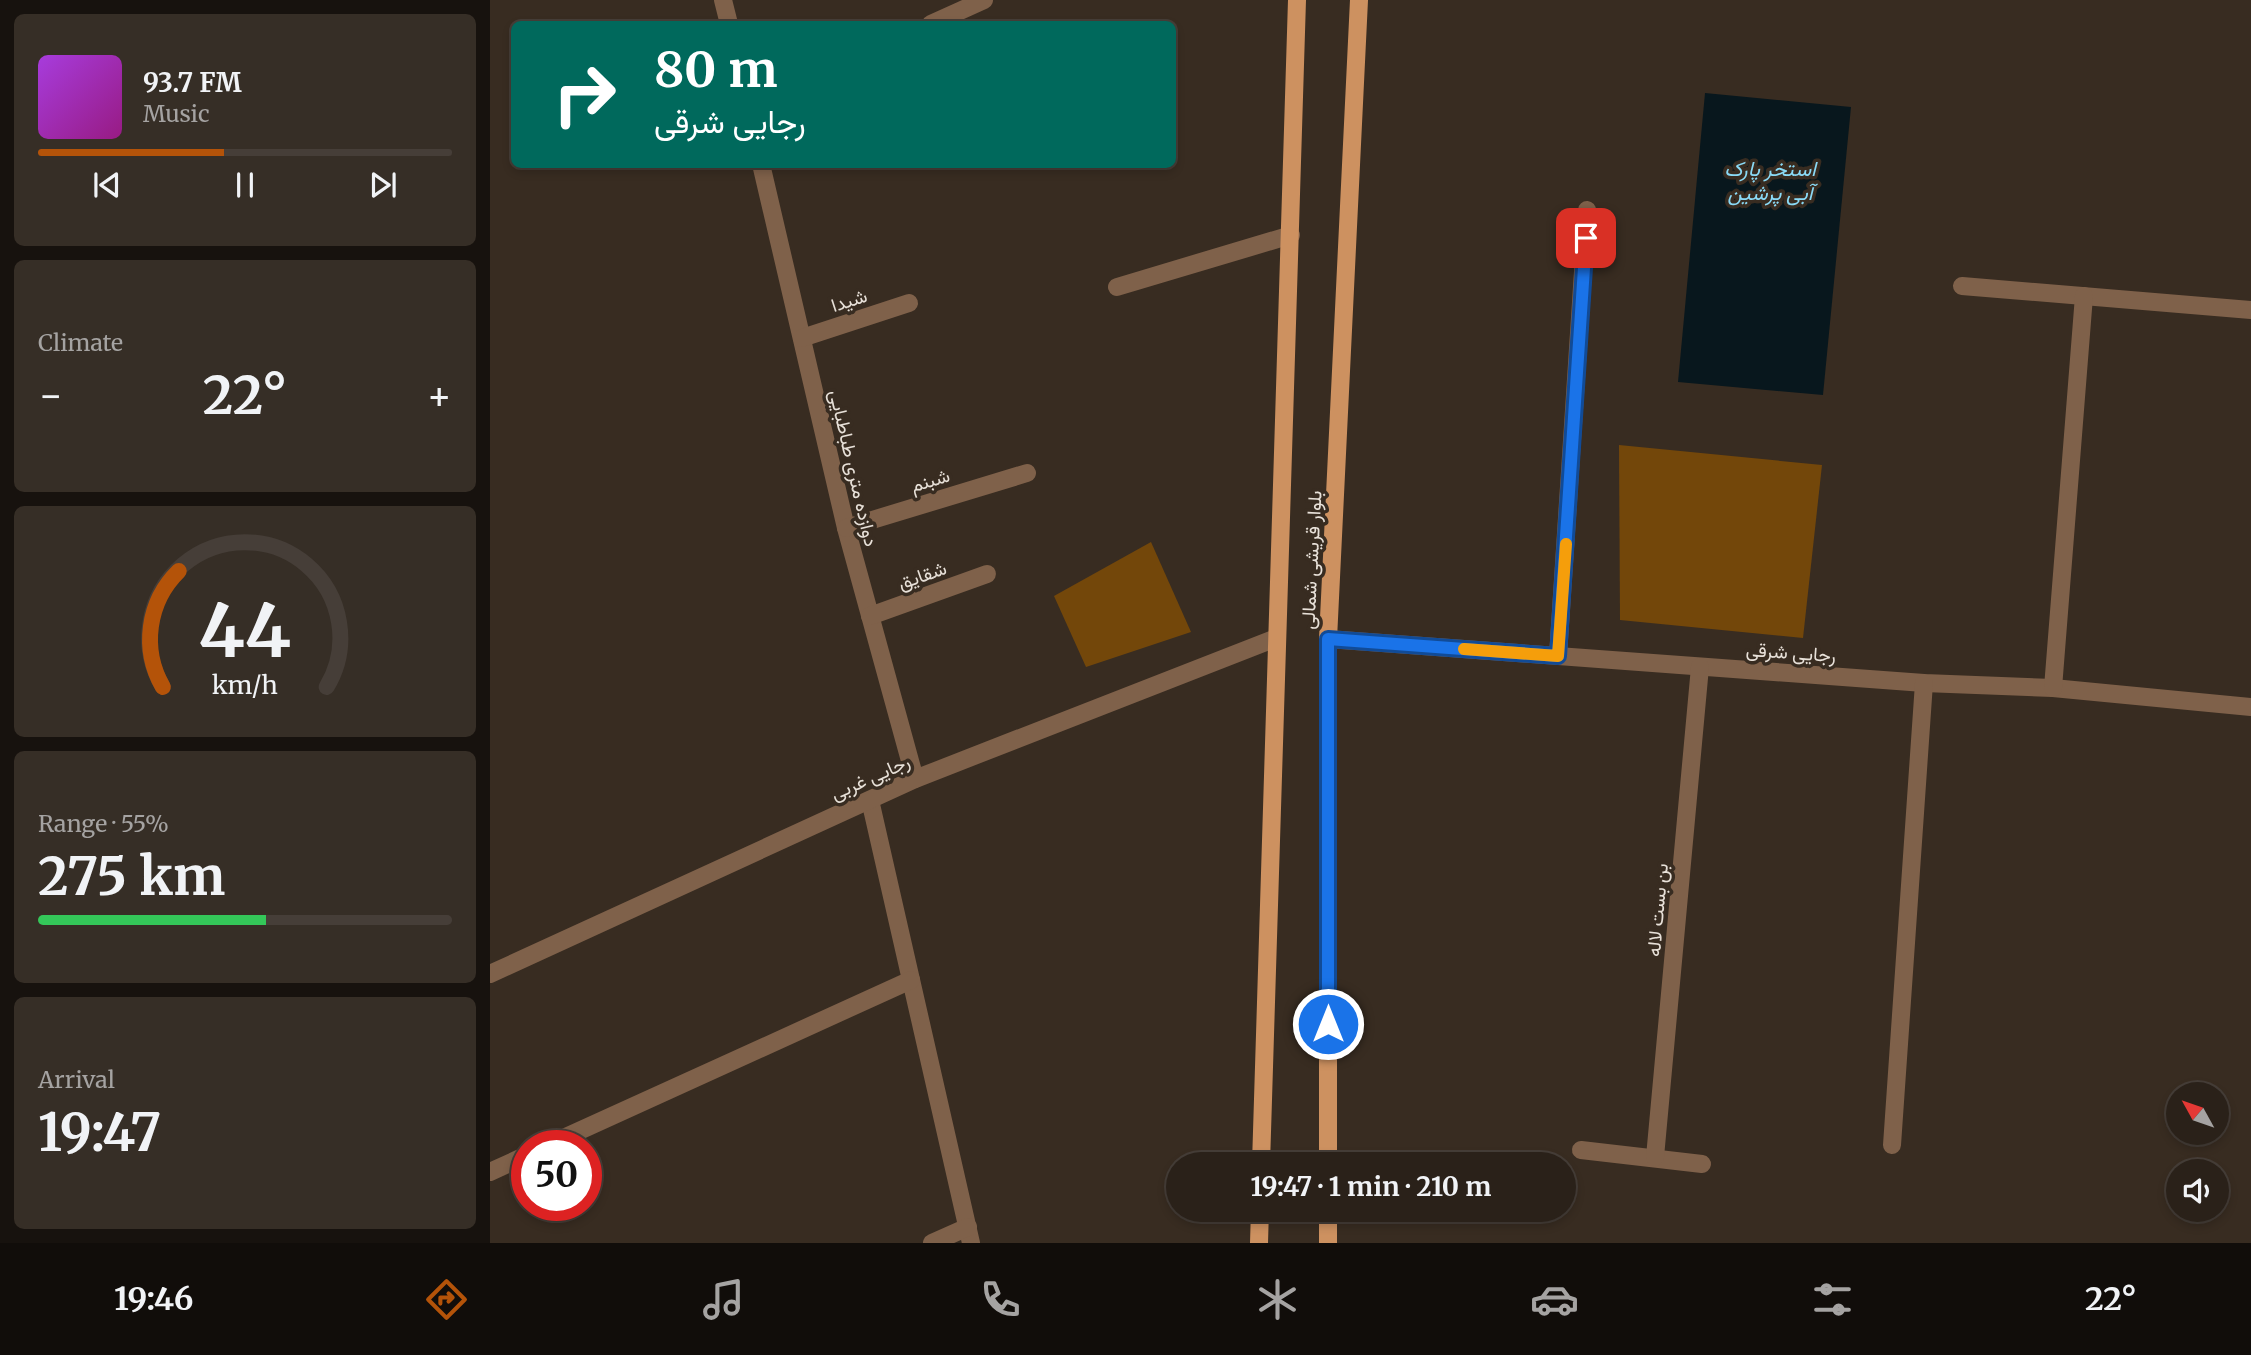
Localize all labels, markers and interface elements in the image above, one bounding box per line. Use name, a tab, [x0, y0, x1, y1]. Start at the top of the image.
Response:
text: 80 m	[654, 39, 777, 100]
icon: right	[539, 49, 630, 140]
text: 93.7 FM	[143, 66, 242, 99]
text: Music	[143, 99, 210, 128]
text: رجایی شرقی	[654, 102, 806, 142]
water label: استخر پارک آبی پرشین	[1724, 155, 1819, 207]
icon: previous	[88, 166, 126, 204]
icon: pause	[226, 166, 264, 204]
icon: next	[364, 166, 402, 204]
pin	[1556, 208, 1616, 268]
icon: arrive	[1567, 219, 1605, 257]
street label: شیدا	[828, 283, 870, 317]
text: Climate	[38, 328, 123, 357]
text: 22°	[203, 363, 287, 428]
text: −	[38, 372, 63, 419]
text: +	[427, 372, 452, 419]
street label: دوازده متری طباطبایی	[824, 387, 884, 549]
street label: شبنم	[907, 463, 953, 498]
street label: بلوار قریشی شمالی	[1295, 490, 1327, 630]
street label: شقایق	[894, 556, 950, 594]
text: 44	[199, 586, 291, 678]
street label: رجایی شرقی	[1745, 637, 1837, 667]
text: km/h	[212, 669, 278, 701]
street label: رجایی غربی	[826, 749, 914, 805]
text: Range · 55%	[38, 809, 169, 838]
text: 275 km	[38, 844, 225, 909]
street label: بن بست لاله	[1641, 862, 1673, 958]
position arrow	[1291, 987, 1365, 1061]
text: Arrival	[38, 1065, 115, 1094]
north arrow	[2166, 1082, 2230, 1144]
map controls	[2166, 1082, 2229, 1222]
text: 19:47	[38, 1100, 161, 1165]
speed limit sign: 50	[511, 1130, 602, 1221]
button: sound	[2166, 1159, 2229, 1222]
text: 19:47 · 1 min · 210 m	[1251, 1170, 1491, 1203]
icon: directions	[422, 1275, 471, 1324]
icon: music	[699, 1275, 748, 1324]
icon: phone	[976, 1275, 1025, 1324]
icon: climate	[1253, 1275, 1302, 1324]
icon: car	[1530, 1275, 1579, 1324]
icon: filters	[1808, 1275, 1857, 1324]
text: 19:46	[114, 1279, 193, 1319]
text: 22°	[2085, 1279, 2137, 1319]

